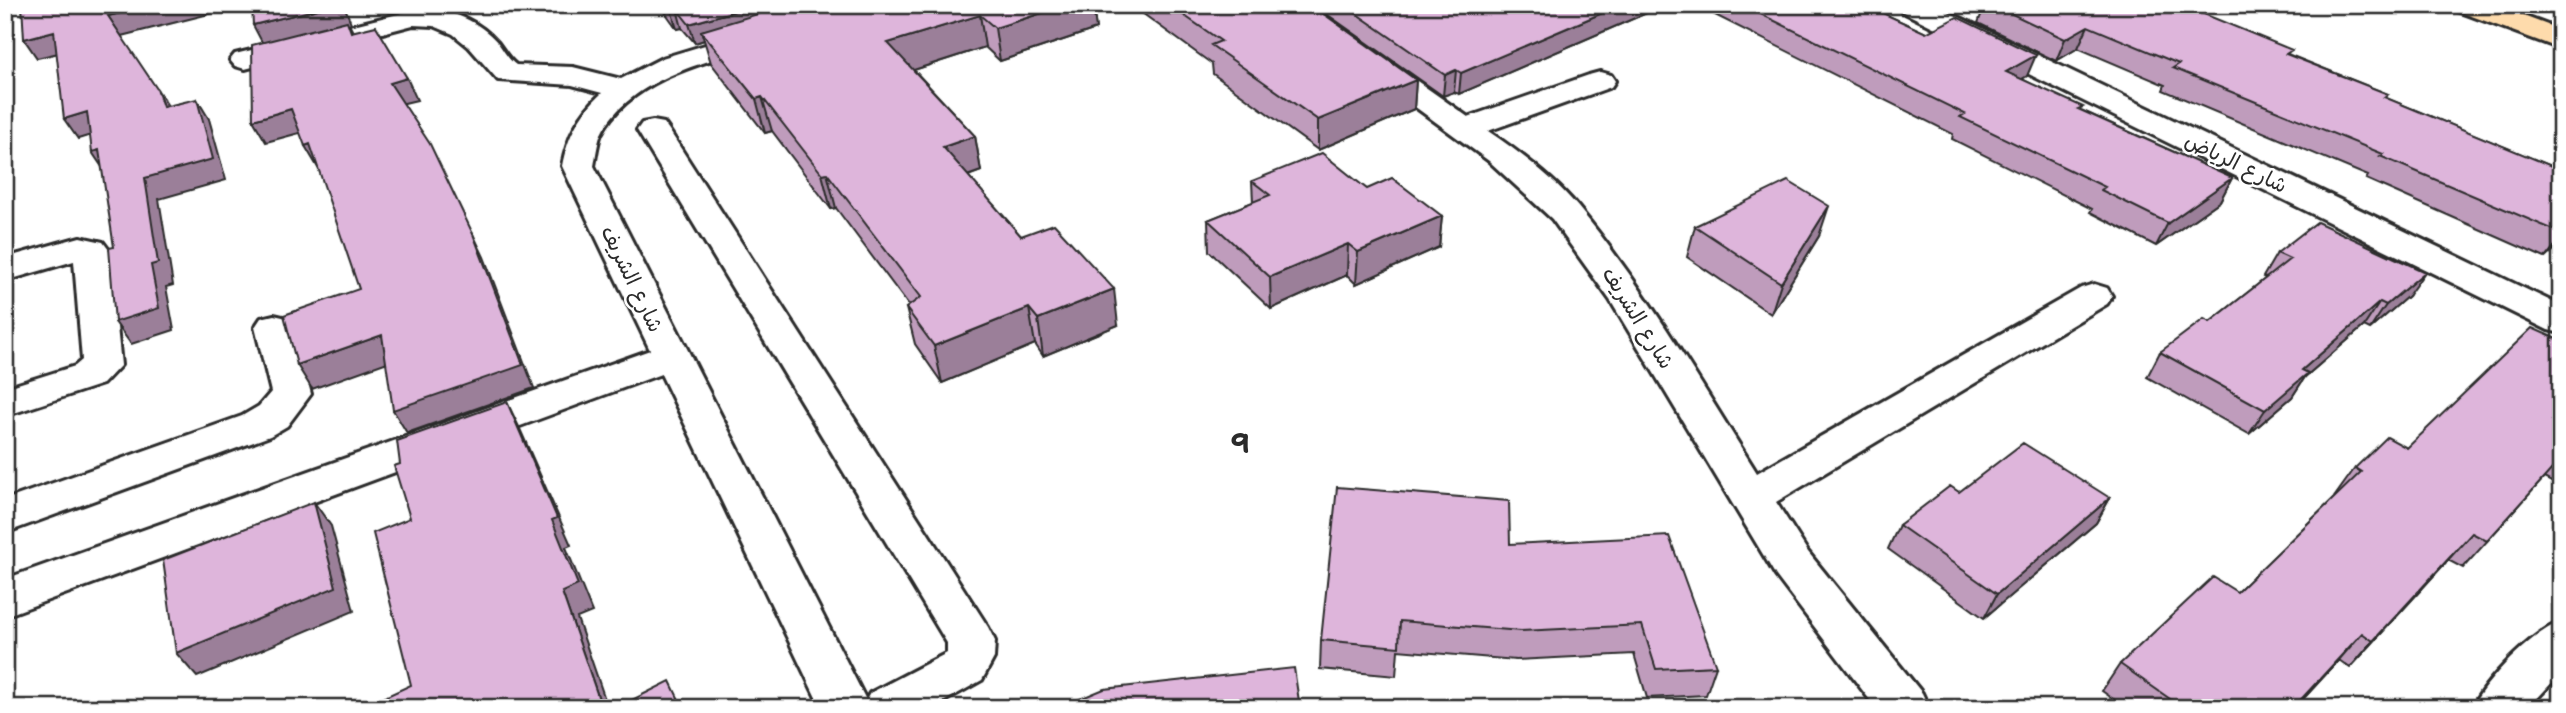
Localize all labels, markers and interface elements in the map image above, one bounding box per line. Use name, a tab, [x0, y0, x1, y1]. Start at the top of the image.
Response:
street label: شارع الرياض	[2180, 126, 2292, 201]
street label: شارع الشريف	[593, 221, 670, 337]
street label: شارع الشريف	[1595, 262, 1680, 375]
district label: 9	[1230, 424, 1250, 462]

